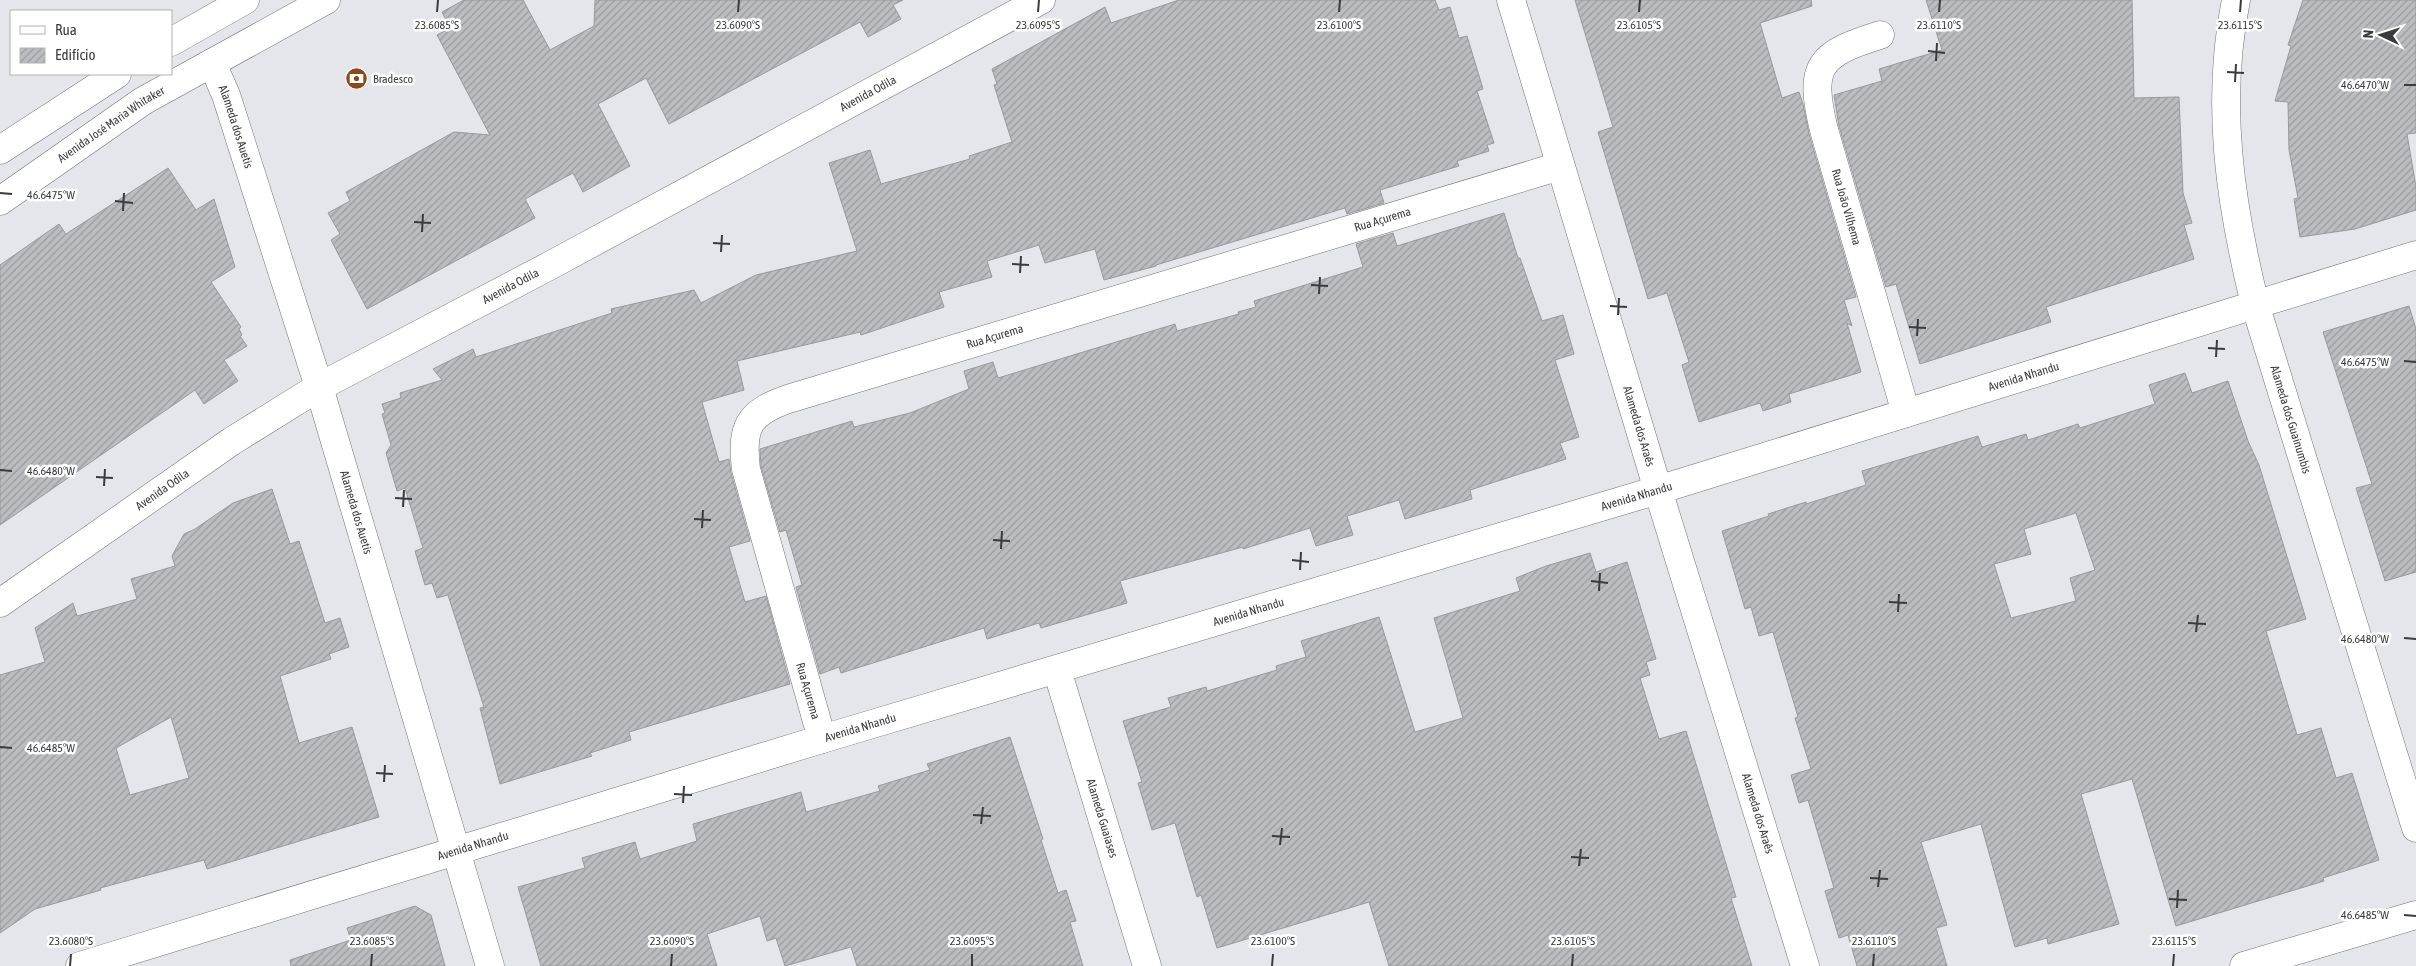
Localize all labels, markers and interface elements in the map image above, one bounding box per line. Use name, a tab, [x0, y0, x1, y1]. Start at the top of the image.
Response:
legend	[10, 10, 172, 75]
north arrow	[2356, 10, 2406, 60]
text: 23.6085°S	[415, 18, 459, 32]
text: 23.6090°S	[716, 18, 760, 32]
text: 23.6095°S	[1016, 18, 1060, 32]
text: 23.6100°S	[1317, 18, 1361, 32]
text: 23.6105°S	[1617, 18, 1661, 32]
text: 23.6110°S	[1917, 18, 1961, 32]
text: 23.6115°S	[2218, 18, 2262, 32]
text: Rua	[55, 21, 77, 38]
text: N	[2360, 29, 2376, 39]
text: Edifício	[55, 46, 96, 63]
bank icon: Bradesco	[345, 67, 369, 91]
place label: Bradesco	[373, 72, 413, 86]
street label: Avenida Odila	[838, 73, 899, 114]
text: 46.6470°W	[2341, 78, 2389, 92]
street label: Avenida José Maria Whitaker	[55, 83, 167, 166]
street label: Alameda dos Auetis	[216, 83, 256, 170]
street label: Rua João Vilhema	[1829, 167, 1864, 247]
text: 46.6475°W	[27, 188, 75, 202]
street label: Rua Açurema	[1353, 204, 1413, 235]
street label: Avenida Odila	[480, 266, 541, 307]
street label: Rua Açurema	[965, 321, 1025, 352]
text: 46.6475°W	[2341, 355, 2389, 369]
street label: Avenida Nhandu	[1986, 359, 2061, 394]
street label: Alameda dos Guainumbis	[2267, 364, 2314, 475]
street label: Alameda dos Araês	[1620, 384, 1658, 468]
text: 46.6480°W	[27, 464, 75, 478]
street label: Avenida Odila	[133, 466, 192, 513]
street label: Alameda dos Auetis	[337, 469, 375, 556]
street label: Avenida Nhandu	[1599, 479, 1674, 514]
street label: Avenida Nhandu	[1211, 595, 1286, 629]
text: 46.6480°W	[2341, 632, 2389, 646]
street label: Rua Açurema	[793, 661, 823, 721]
street label: Avenida Nhandu	[823, 710, 898, 745]
text: 46.6485°W	[27, 741, 75, 755]
street label: Alameda dos Araês	[1739, 771, 1777, 855]
street label: Alameda Guaiases	[1084, 777, 1121, 859]
street label: Avenida Nhandu	[436, 828, 510, 863]
text: 46.6485°W	[2341, 908, 2389, 922]
text: 23.6080°S	[49, 934, 93, 948]
text: 23.6085°S	[350, 934, 394, 948]
text: 23.6090°S	[650, 934, 694, 948]
text: 23.6095°S	[950, 934, 994, 948]
text: 23.6100°S	[1251, 934, 1295, 948]
text: 23.6105°S	[1551, 934, 1595, 948]
text: 23.6110°S	[1852, 934, 1896, 948]
text: 23.6115°S	[2152, 934, 2196, 948]

